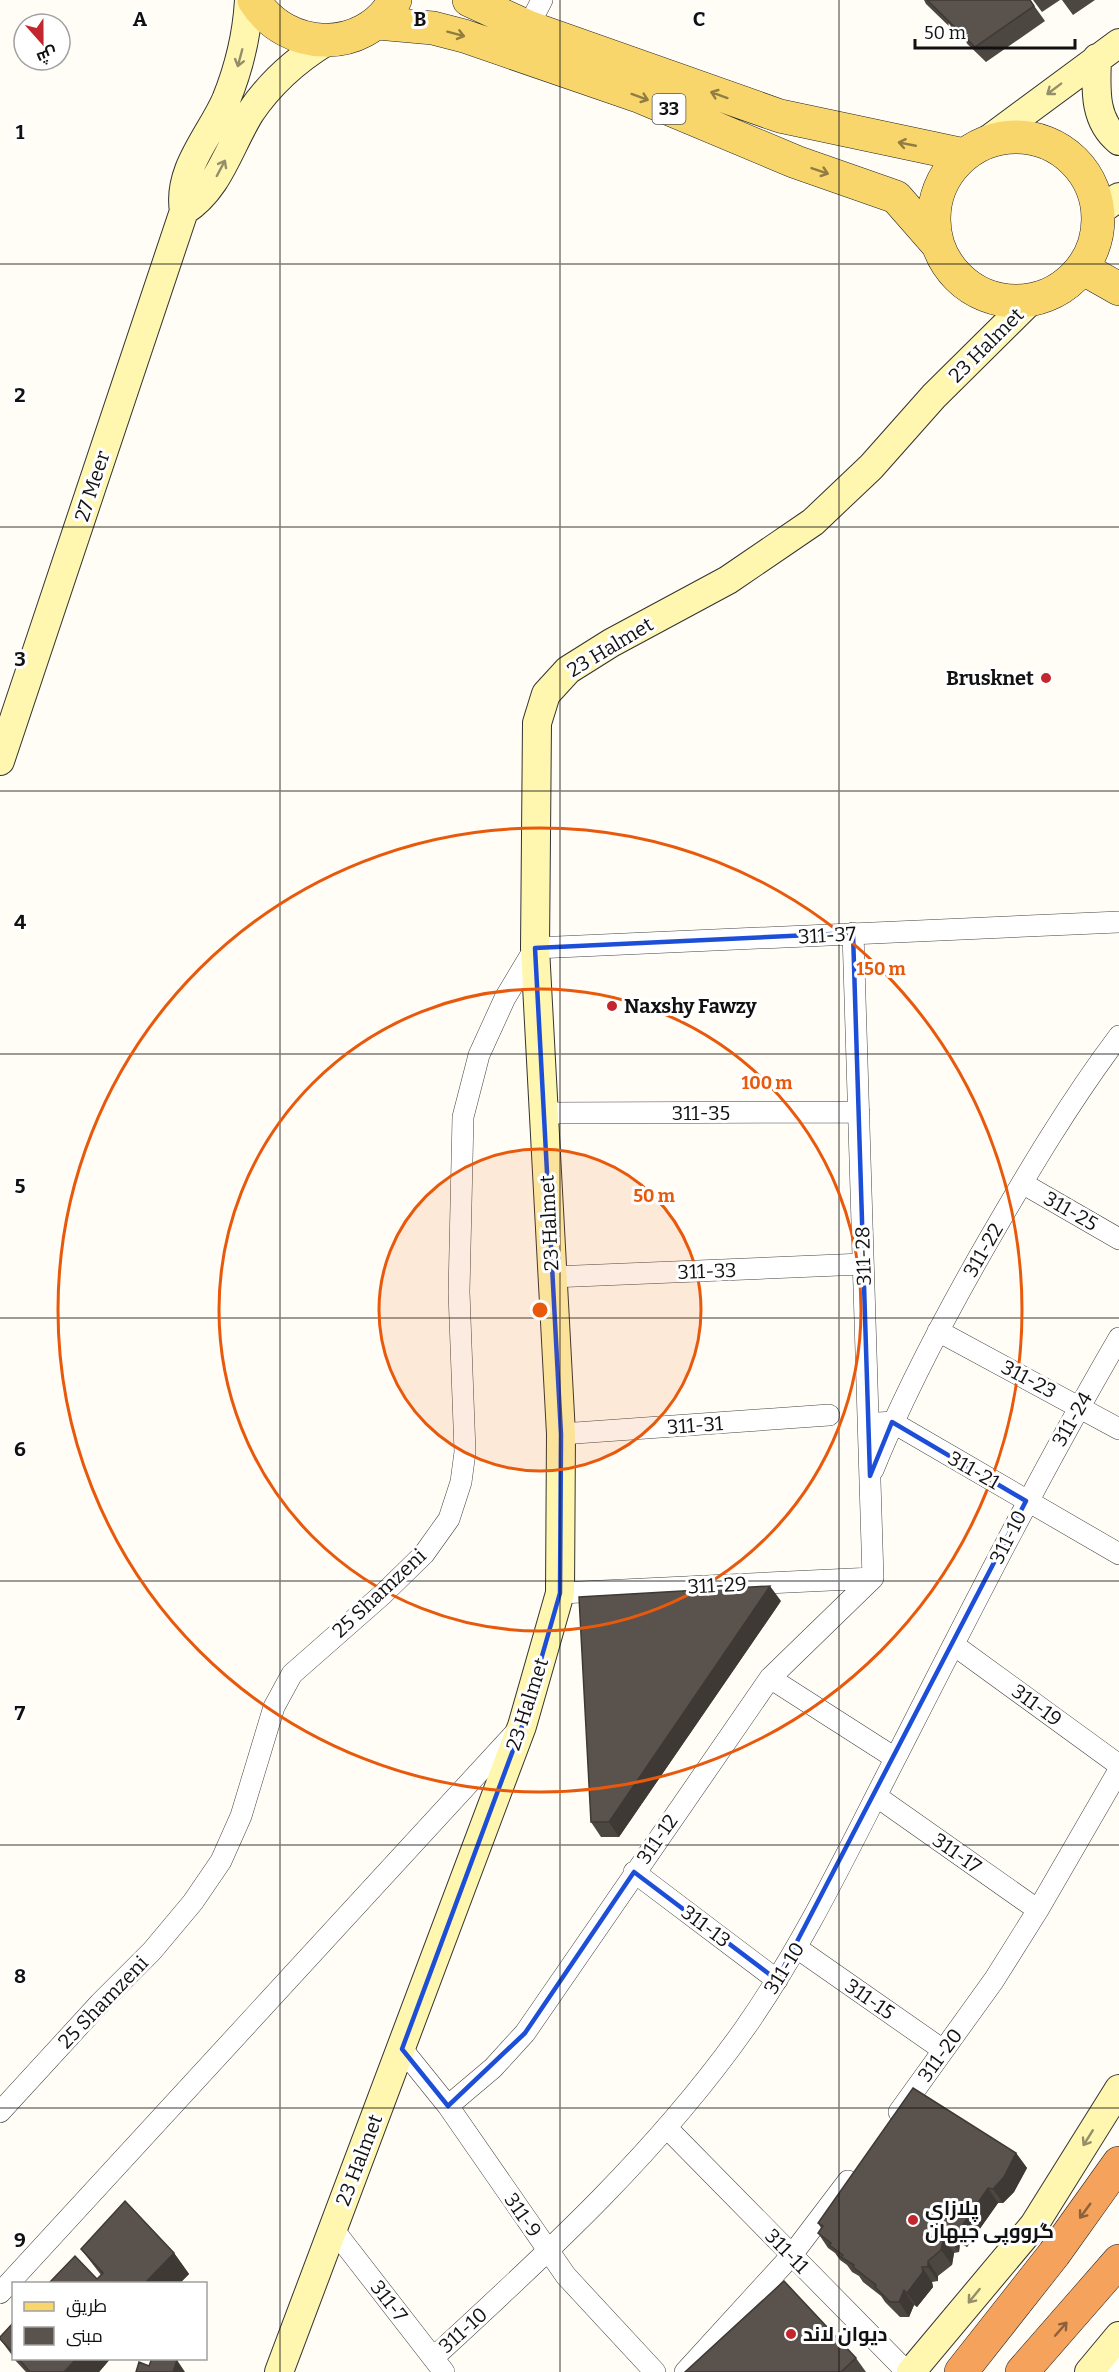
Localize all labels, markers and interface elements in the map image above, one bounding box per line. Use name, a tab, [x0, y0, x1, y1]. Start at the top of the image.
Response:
text: A	[133, 7, 148, 31]
text: B	[414, 7, 427, 31]
text: C	[693, 7, 705, 31]
north arrow	[12, 12, 72, 72]
scale bar	[915, 12, 1076, 50]
text: 50 m	[924, 22, 966, 44]
one-way arrow	[446, 28, 465, 40]
text: ش	[34, 43, 60, 68]
one-way arrow	[233, 48, 245, 67]
one-way arrow	[1047, 83, 1063, 95]
one-way arrow	[710, 88, 728, 99]
one-way arrow	[630, 92, 649, 103]
road number: 33	[652, 94, 686, 124]
text: 1	[16, 120, 25, 144]
one-way arrow	[898, 138, 917, 149]
one-way arrow	[215, 160, 227, 177]
one-way arrow	[810, 166, 829, 177]
street label: 23 Halmet	[944, 303, 1028, 387]
text: 2	[14, 383, 26, 407]
street label: 27 Meer	[69, 447, 115, 524]
street label: 23 Halmet	[563, 612, 657, 682]
text: 3	[14, 647, 26, 671]
place label: Brusknet	[946, 666, 1034, 690]
marker: Brusknet	[1039, 671, 1053, 685]
text: 4	[14, 910, 26, 934]
street label: 311-37	[798, 922, 856, 948]
text: 150 m	[856, 958, 906, 980]
place label: Naxshy Fawzy	[624, 994, 758, 1018]
marker: Naxshy Fawzy	[605, 999, 619, 1013]
text: 100 m	[741, 1072, 793, 1094]
street label: 311-35	[672, 1101, 730, 1125]
text: 5	[15, 1174, 26, 1198]
street label: 23 Halmet	[535, 1175, 563, 1271]
text: 50 m	[633, 1185, 675, 1207]
street label: 311-25	[1040, 1186, 1102, 1236]
street label: 311-22	[958, 1219, 1008, 1281]
street label: 311-28	[850, 1226, 876, 1286]
street label: 311-33	[677, 1258, 737, 1284]
centre of rings	[530, 1300, 550, 1320]
street label: 311-23	[997, 1355, 1061, 1403]
street label: 311-24	[1047, 1387, 1097, 1451]
street label: 311-31	[666, 1411, 724, 1439]
text: 6	[14, 1437, 26, 1461]
street label: 311-21	[944, 1446, 1004, 1494]
street label: 311-10	[984, 1506, 1032, 1568]
street label: 25 Shamzeni	[327, 1544, 431, 1642]
street label: 311-29	[687, 1571, 747, 1599]
street label: 23 Halmet	[501, 1655, 553, 1753]
street label: 311-19	[1007, 1679, 1067, 1731]
text: 7	[15, 1701, 26, 1725]
street label: 311-12	[631, 1810, 683, 1868]
street label: 311-17	[928, 1828, 986, 1878]
street label: 311-13	[677, 1900, 735, 1952]
street label: 311-10	[759, 1938, 809, 1998]
street label: 25 Shamzeni	[53, 1951, 153, 2053]
text: 8	[14, 1964, 26, 1988]
street label: 311-15	[841, 1973, 899, 2025]
street label: 311-20	[913, 2024, 967, 2086]
street label: 23 Halmet	[331, 2111, 387, 2209]
one-way arrow	[1081, 2130, 1094, 2147]
street label: 311-9	[499, 2188, 547, 2242]
place label: پلازای گرووپی جیهان	[925, 2196, 1054, 2245]
one-way arrow	[1079, 2202, 1091, 2218]
marker: پلازای گرووپی جیهان	[906, 2213, 920, 2227]
street label: 311-11	[760, 2224, 814, 2278]
text: 9	[14, 2228, 26, 2252]
street label: 311-7	[365, 2276, 413, 2326]
legend	[12, 2282, 207, 2360]
one-way arrow	[967, 2288, 980, 2304]
text: طريق	[66, 2295, 107, 2318]
street label: 311-10	[434, 2302, 492, 2358]
place label: دیوان لاند	[803, 2322, 888, 2346]
one-way arrow	[1054, 2322, 1068, 2337]
text: مبنى	[66, 2325, 103, 2347]
marker: دیوان لاند	[784, 2327, 798, 2341]

